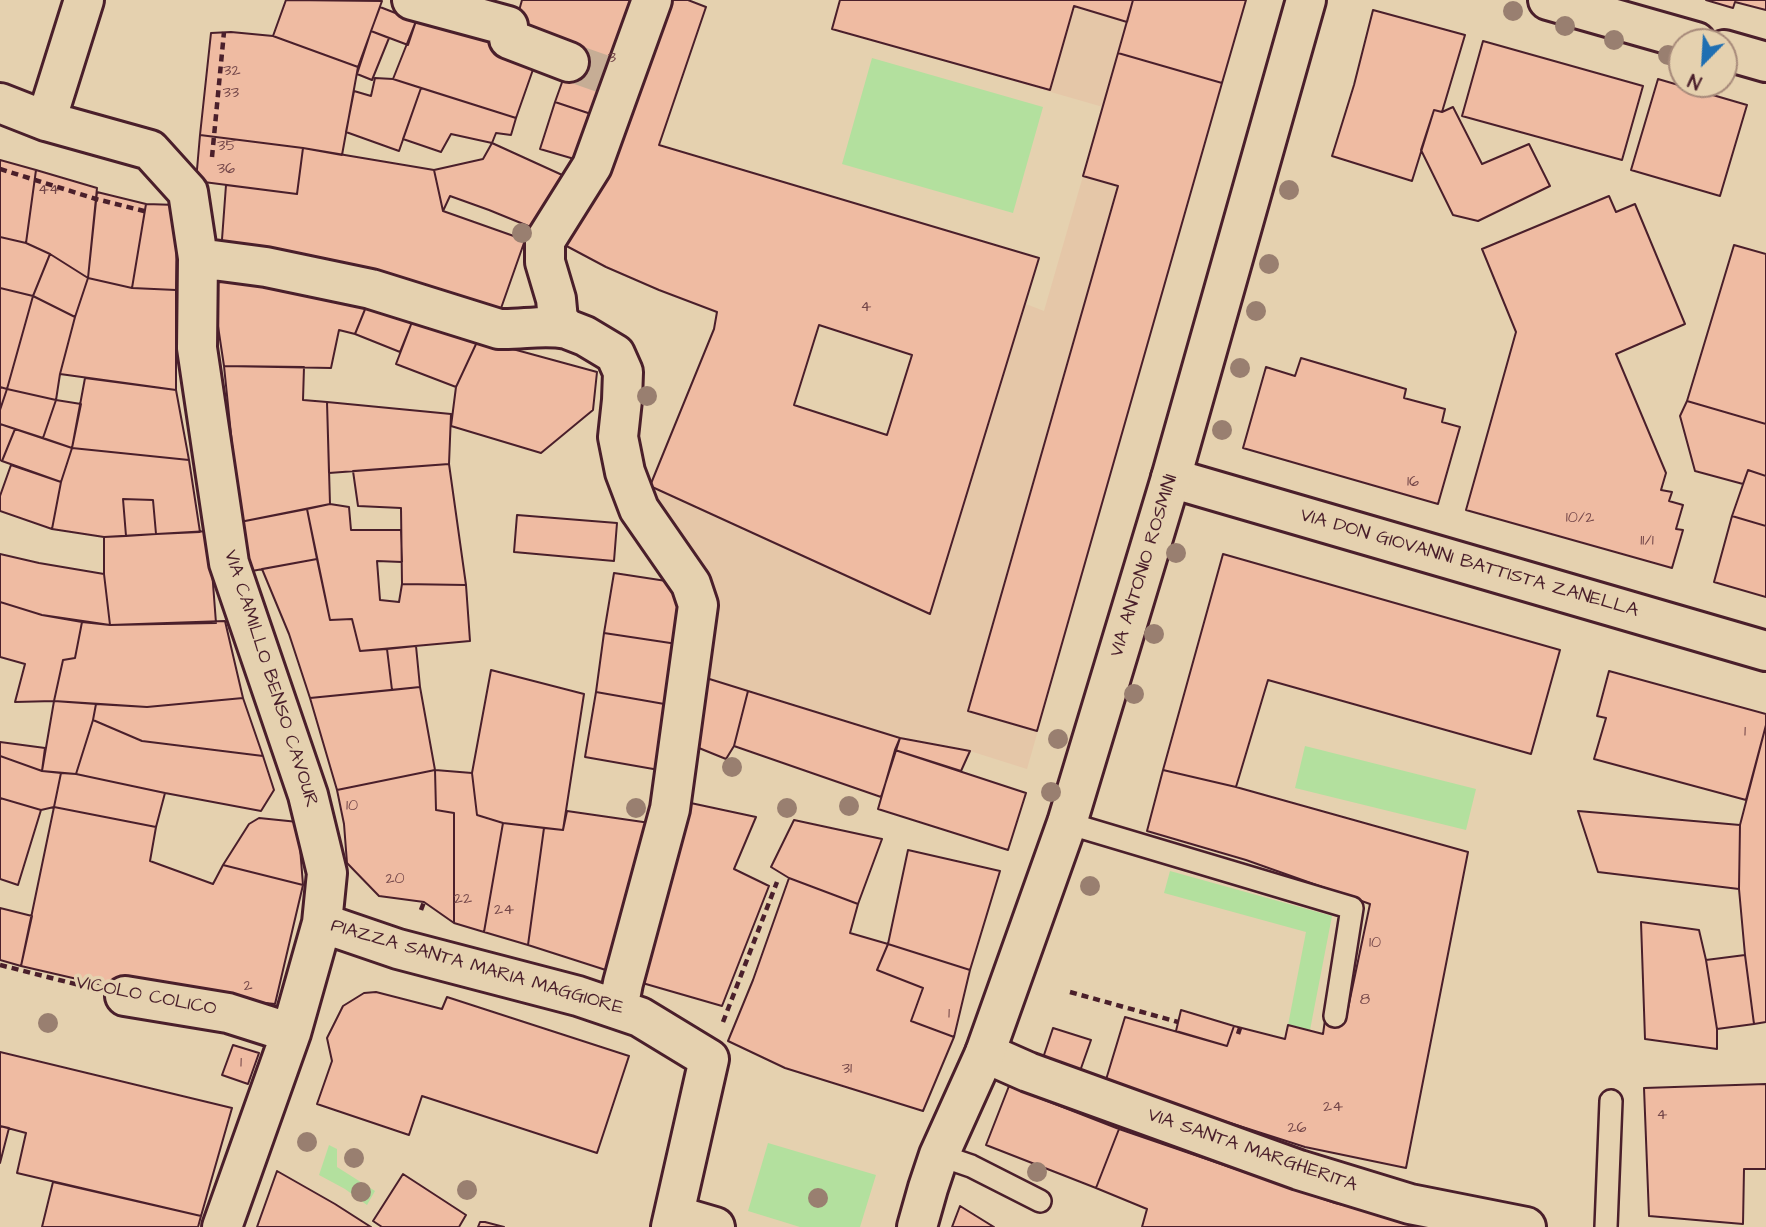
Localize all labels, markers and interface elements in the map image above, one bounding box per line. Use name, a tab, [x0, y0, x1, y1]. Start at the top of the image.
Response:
north arrow	[1668, 28, 1738, 98]
house number: 3	[608, 49, 616, 69]
house number: 32	[223, 62, 241, 82]
text: N	[1684, 66, 1706, 96]
house number: 33	[223, 84, 239, 104]
house number: 35	[217, 137, 237, 157]
house number: 36	[217, 160, 235, 180]
house number: 44	[38, 181, 60, 201]
house number: 4	[861, 298, 871, 318]
street label: VIA ANTONIO ROSMINI	[1106, 472, 1184, 660]
house number: 16	[1407, 473, 1419, 493]
street label: VIA DON GIOVANNI BATTISTA ZANELLA	[1297, 505, 1641, 623]
house number: 10/2	[1566, 509, 1594, 529]
house number: 11/1	[1640, 532, 1654, 552]
street label: VIA CAMILLO BENSO CAVOUR	[218, 548, 322, 810]
house number: 1	[1744, 723, 1746, 743]
house number: 10	[346, 797, 358, 817]
house number: 20	[385, 870, 405, 890]
house number: 22	[454, 890, 472, 910]
house number: 24	[494, 901, 514, 921]
street label: PIAZZA SANTA MARIA MAGGIORE	[328, 915, 626, 1021]
house number: 10	[1369, 934, 1381, 954]
street label: VICOLO COLICO	[74, 972, 218, 1022]
house number: 2	[243, 977, 253, 997]
house number: 8	[1360, 991, 1370, 1011]
house number: 1	[948, 1005, 950, 1025]
house number: 1	[240, 1054, 242, 1074]
house number: 31	[842, 1060, 852, 1080]
house number: 24	[1323, 1098, 1343, 1118]
street label: VIA SANTA MARGHERITA	[1144, 1104, 1360, 1198]
house number: 4	[1657, 1106, 1667, 1126]
house number: 26	[1287, 1119, 1307, 1139]

